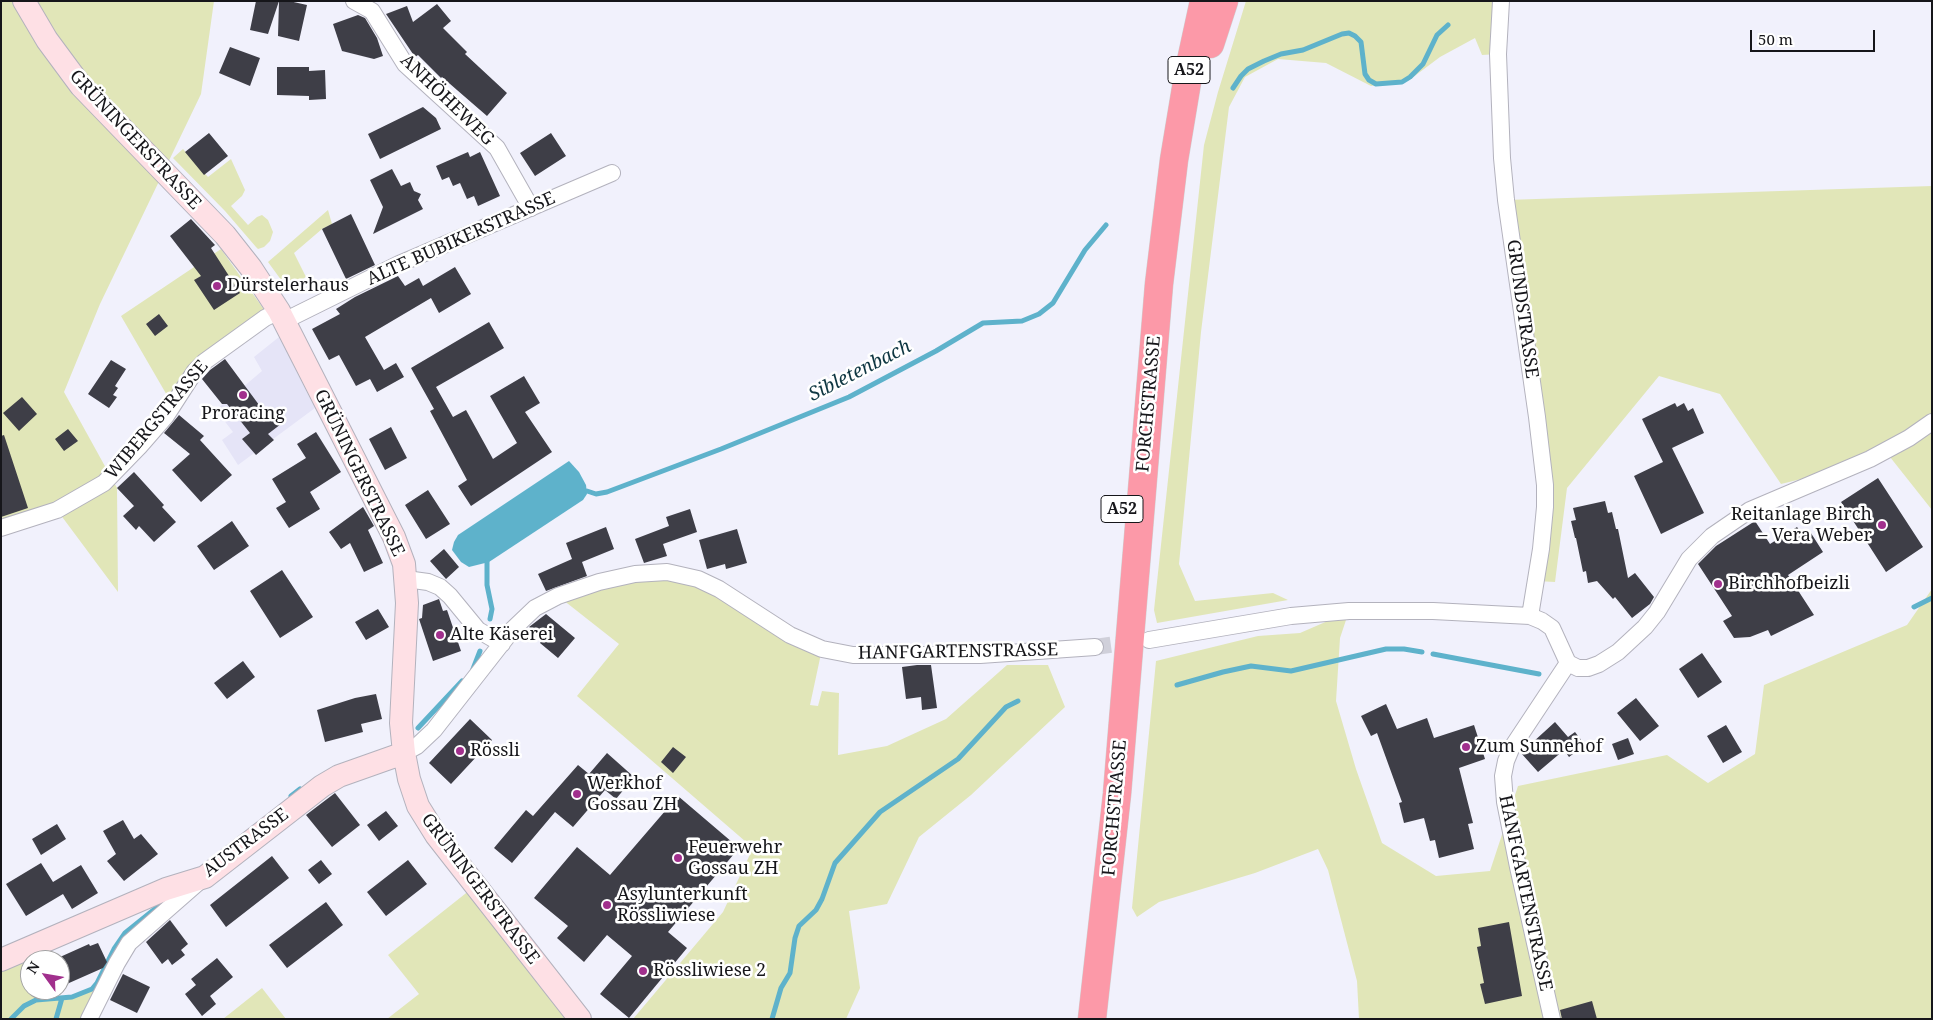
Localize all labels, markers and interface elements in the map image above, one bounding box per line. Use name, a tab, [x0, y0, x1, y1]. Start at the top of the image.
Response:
scale bar	[1753, 20, 1878, 52]
text: 50 m	[1758, 29, 1793, 49]
street label: ANHÖHEWEG	[396, 50, 498, 150]
road number: A52	[1168, 56, 1210, 84]
street label: GRÜNINGERSTRASSE	[65, 66, 205, 214]
street label: ALTE BUBIKERSTRASSE	[363, 188, 559, 290]
street label: GRUNDSTRASSE	[1502, 238, 1542, 380]
place label: Dürstelerhaus	[227, 275, 349, 297]
marker: Dürstelerhaus	[211, 280, 223, 292]
water label: Sibletenbach	[805, 335, 915, 407]
street label: FORCHSTRASSE	[1132, 335, 1166, 473]
street label: WIBERGSTRASSE	[101, 356, 213, 484]
street label: GRÜNINGERSTRASSE	[309, 386, 409, 560]
marker: Proracing	[237, 389, 249, 401]
place label: Proracing	[201, 403, 285, 425]
road number: A52	[1101, 496, 1143, 522]
place label: Reitanlage Birch – Vera Weber	[1731, 504, 1872, 546]
marker: Reitanlage Birch – Vera Weber	[1876, 519, 1888, 531]
place label: Birchhofbeizli	[1728, 573, 1850, 595]
marker: Birchhofbeizli	[1712, 578, 1724, 590]
place label: Alte Käserei	[450, 624, 553, 646]
marker: Alte Käserei	[434, 629, 446, 641]
street label: HANFGARTENSTRASSE	[858, 639, 1058, 665]
place label: Zum Sunnehof	[1476, 736, 1602, 758]
street label: FORCHSTRASSE	[1098, 739, 1132, 877]
place label: Rössli	[470, 740, 520, 762]
marker: Zum Sunnehof	[1460, 741, 1472, 753]
marker: Rössli	[454, 745, 466, 757]
place label: Werkhof Gossau ZH	[587, 773, 678, 816]
marker: Werkhof Gossau ZH	[571, 788, 583, 800]
street label: HANFGARTENSTRASSE	[1494, 793, 1556, 993]
street label: AUSTRASSE	[199, 804, 293, 882]
street label: GRÜNINGERSTRASSE	[416, 809, 544, 969]
place label: Feuerwehr Gossau ZH	[688, 837, 782, 880]
marker: Feuerwehr Gossau ZH	[672, 852, 684, 864]
place label: Asylunterkunft Rössliwiese	[617, 884, 748, 926]
marker: Asylunterkunft Rössliwiese	[601, 899, 613, 911]
north arrow	[20, 950, 70, 1000]
text: N	[22, 958, 44, 977]
place label: Rössliwiese 2	[653, 960, 766, 982]
marker: Rössliwiese 2	[637, 965, 649, 977]

